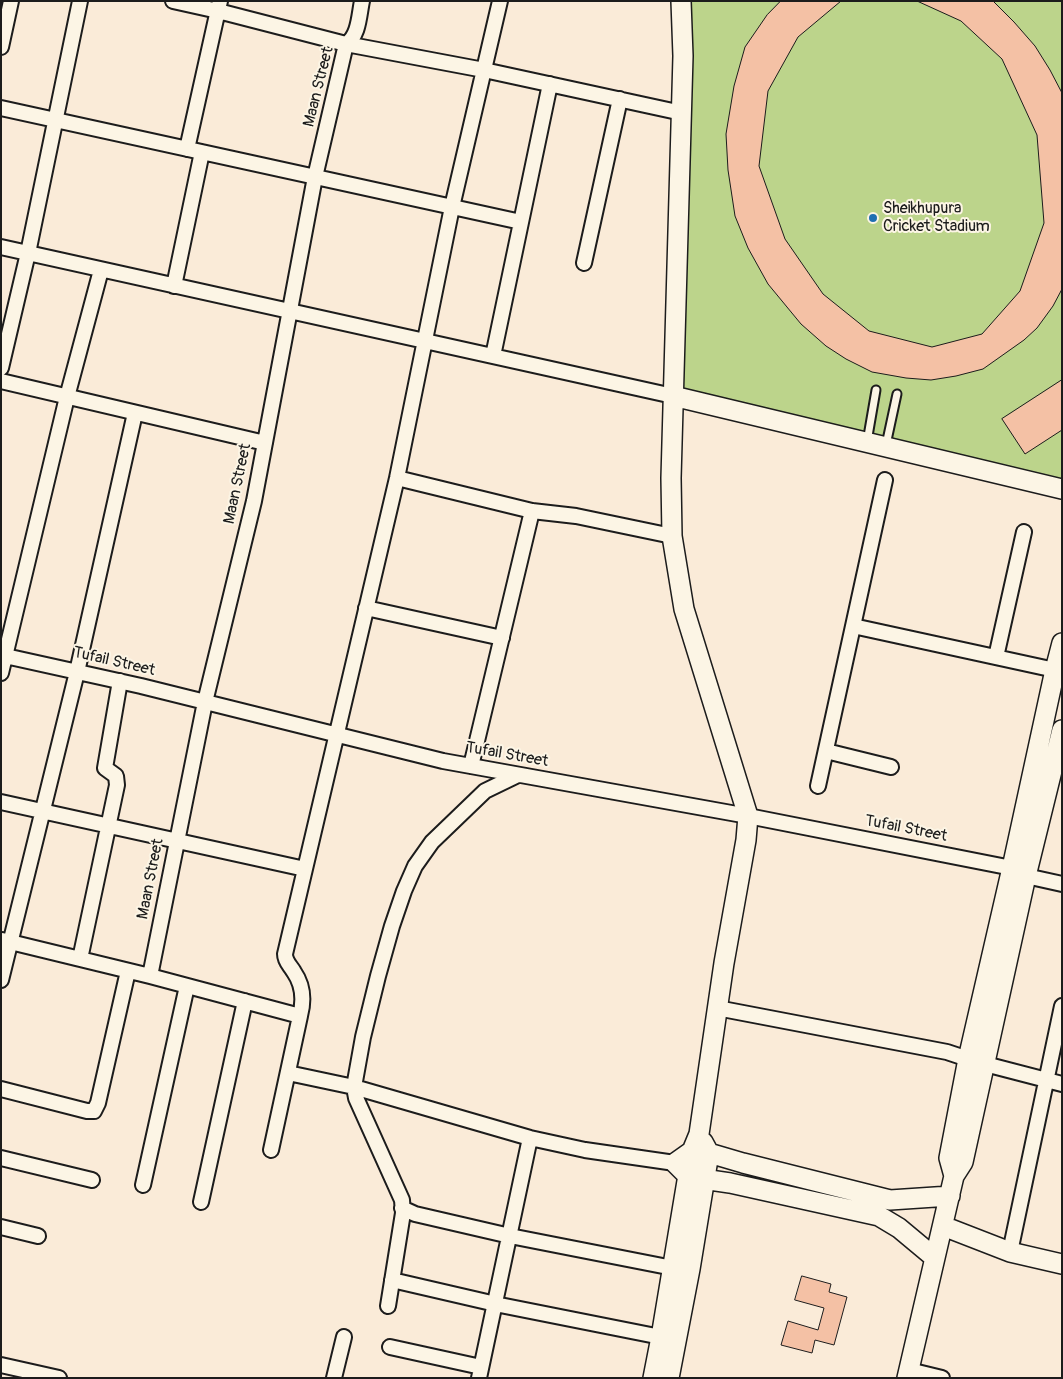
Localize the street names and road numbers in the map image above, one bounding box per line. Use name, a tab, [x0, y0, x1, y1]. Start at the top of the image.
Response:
street label: Maan Street	[300, 45, 338, 129]
street label: Maan Street	[220, 442, 256, 526]
street label: Tufail Street	[71, 643, 157, 681]
street label: Tufail Street	[464, 738, 550, 772]
street label: Tufail Street	[863, 812, 949, 846]
street label: Maan Street	[134, 837, 168, 921]

